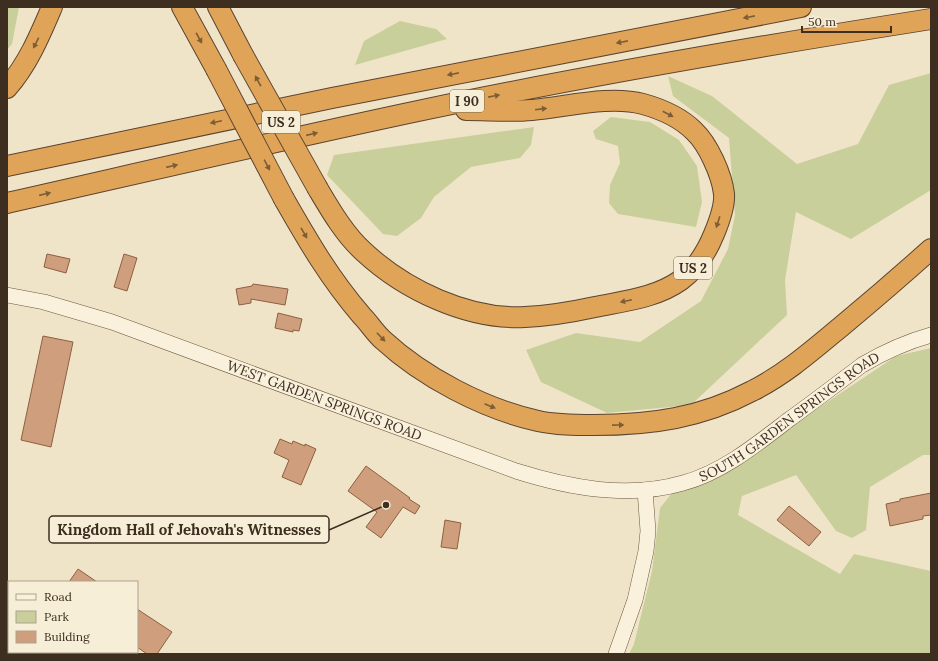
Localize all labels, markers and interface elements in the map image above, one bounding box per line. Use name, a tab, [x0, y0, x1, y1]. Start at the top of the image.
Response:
scale bar	[802, 8, 891, 34]
one-way arrow	[743, 14, 756, 20]
text: 50 m	[808, 14, 836, 29]
one-way arrow	[195, 32, 202, 44]
one-way arrow	[33, 37, 39, 48]
one-way arrow	[616, 39, 628, 45]
one-way arrow	[447, 72, 459, 78]
one-way arrow	[255, 76, 261, 87]
road number: I 90	[450, 90, 484, 112]
one-way arrow	[488, 92, 500, 98]
one-way arrow	[535, 106, 547, 112]
road number: US 2	[262, 111, 300, 133]
one-way arrow	[663, 111, 674, 117]
one-way arrow	[210, 119, 222, 125]
one-way arrow	[306, 131, 319, 137]
one-way arrow	[263, 159, 270, 171]
one-way arrow	[166, 162, 178, 168]
one-way arrow	[39, 191, 51, 197]
one-way arrow	[715, 216, 721, 228]
one-way arrow	[300, 227, 307, 239]
road number: US 2	[674, 257, 712, 279]
one-way arrow	[620, 298, 632, 304]
one-way arrow	[376, 332, 386, 342]
street label: SOUTH GARDEN SPRINGS ROAD	[696, 348, 883, 486]
street label: WEST GARDEN SPRINGS ROAD	[224, 356, 424, 445]
one-way arrow	[485, 403, 497, 409]
one-way arrow	[612, 422, 625, 428]
callout: Kingdom Hall of Jehovah's Witnesses	[49, 516, 329, 543]
text: Kingdom Hall of Jehovah's Witnesses	[57, 520, 321, 539]
legend	[8, 581, 138, 653]
text: Road	[44, 589, 72, 604]
text: Park	[44, 609, 70, 624]
text: Building	[44, 629, 90, 644]

